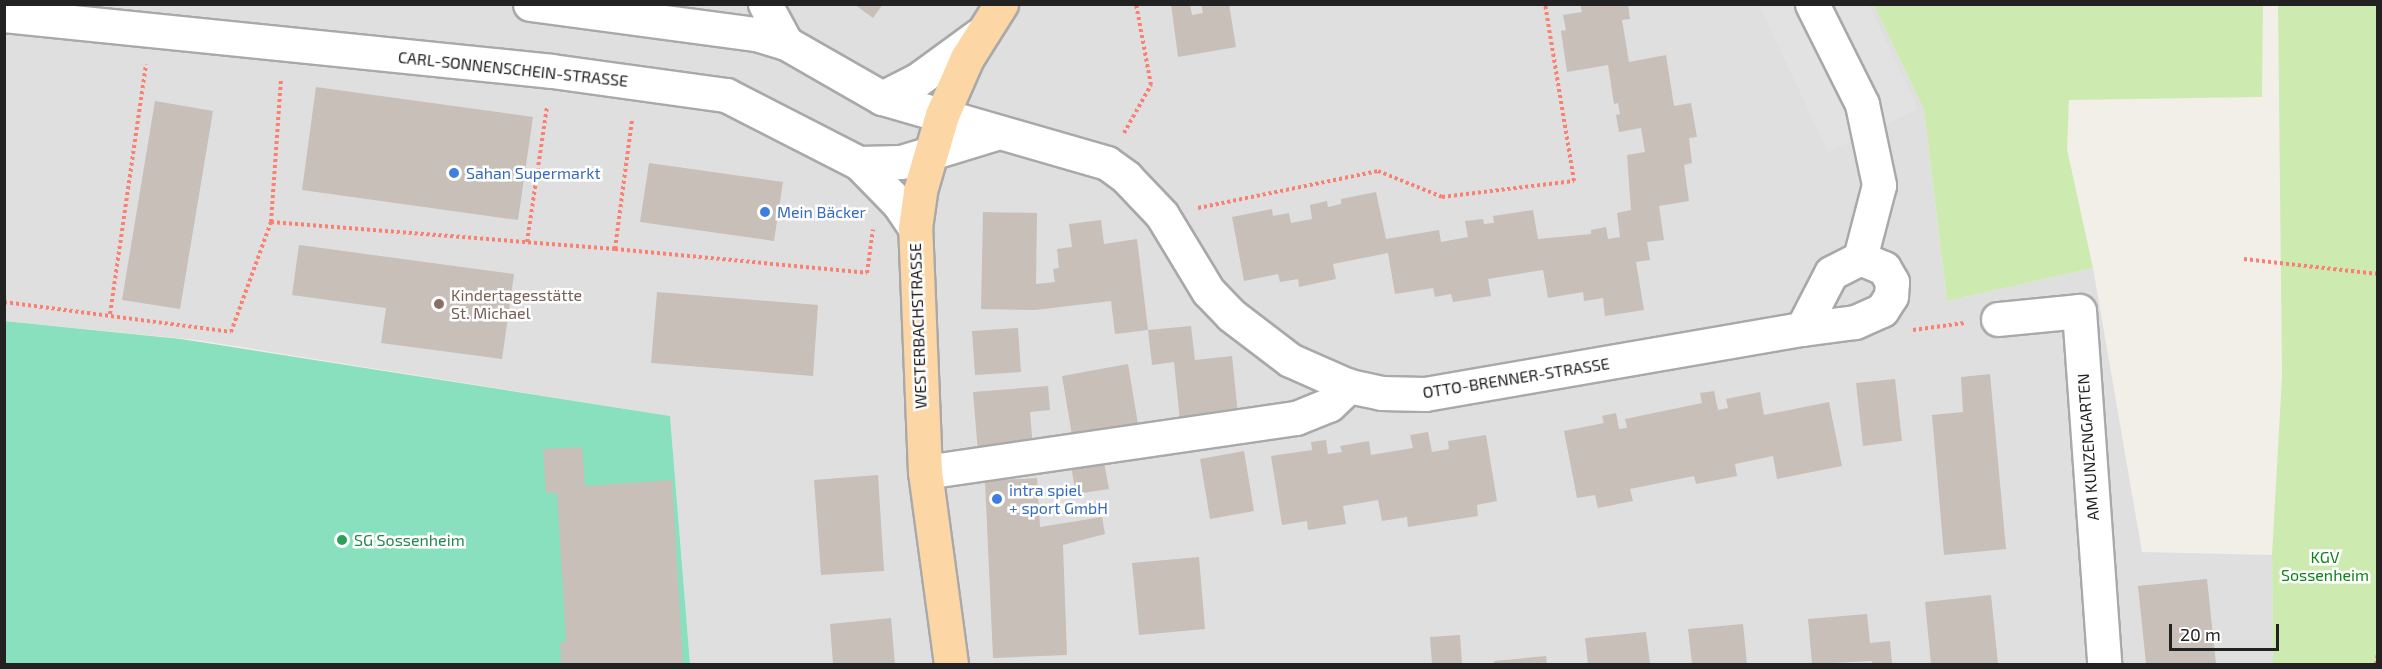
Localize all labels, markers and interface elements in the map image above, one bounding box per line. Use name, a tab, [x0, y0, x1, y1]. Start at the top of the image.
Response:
street label: CARL-SONNENSCHEIN-STRASSE	[397, 47, 629, 91]
place label: Sahan Supermarkt	[466, 163, 601, 183]
marker: Sahan Supermarkt	[447, 166, 461, 180]
place label: Mein Bäcker	[777, 202, 866, 222]
marker: Mein Bäcker	[758, 205, 772, 219]
street label: WESTERBACHSTRASSE	[906, 243, 930, 409]
place label: Kindertagesstätte St. Michael	[451, 285, 582, 323]
marker: Kindertagesstätte St. Michael	[432, 297, 446, 311]
street label: OTTO-BRENNER-STRASSE	[1421, 354, 1611, 402]
street label: AM KUNZENGARTEN	[2073, 373, 2103, 521]
place label: intra spiel + sport GmbH	[1009, 480, 1108, 518]
marker: intra spiel + sport GmbH	[990, 492, 1004, 506]
place label: SG Sossenheim	[354, 530, 465, 550]
marker: SG Sossenheim	[335, 533, 349, 547]
park label: KGV Sossenheim	[2281, 547, 2369, 585]
scale bar	[2172, 612, 2282, 650]
text: 20 m	[2180, 623, 2221, 645]

